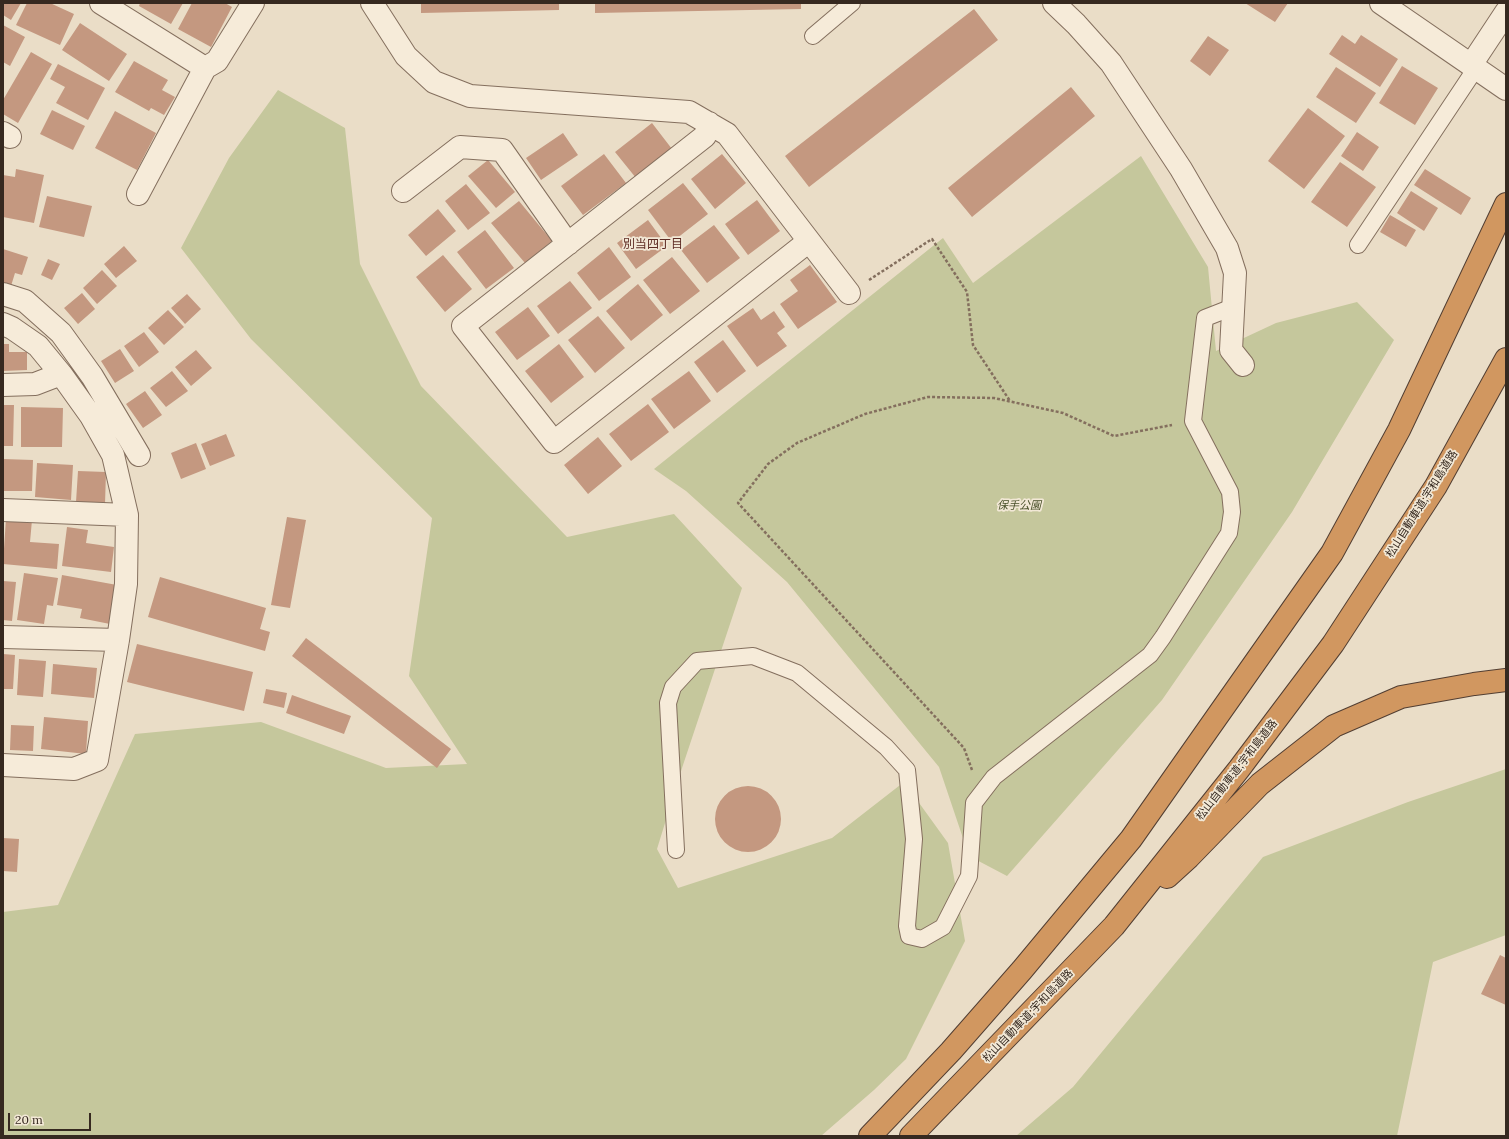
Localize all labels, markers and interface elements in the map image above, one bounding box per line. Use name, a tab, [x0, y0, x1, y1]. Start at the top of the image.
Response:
district label: 別当四丁目	[623, 238, 683, 252]
street label: 松山自動車道;宇和島道路	[1384, 448, 1460, 560]
park label: 保手公園	[997, 499, 1041, 513]
street label: 松山自動車道;宇和島道路	[1194, 717, 1280, 823]
street label: 松山自動車道;宇和島道路	[980, 967, 1076, 1065]
scale bar	[10, 1105, 93, 1131]
text: 20 m	[15, 1112, 43, 1127]

